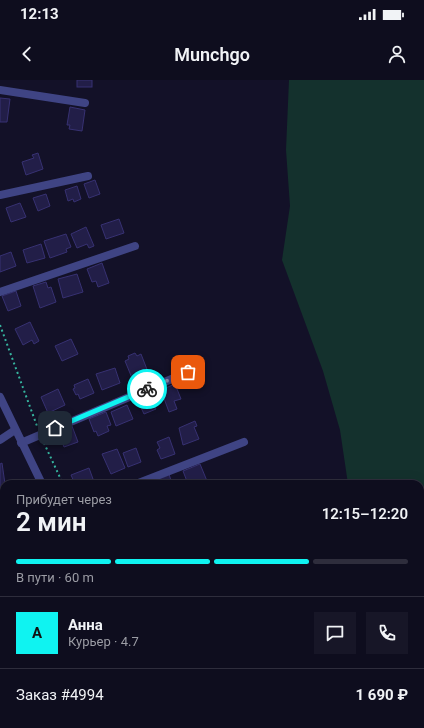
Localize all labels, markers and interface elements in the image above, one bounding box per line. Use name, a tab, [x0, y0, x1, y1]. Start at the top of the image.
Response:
text: 12:13	[20, 5, 59, 23]
icon: back	[16, 43, 38, 65]
icon: person	[386, 43, 408, 65]
text: Munchgo	[174, 44, 250, 65]
pin	[171, 355, 205, 389]
icon: bag	[177, 361, 199, 383]
courier	[127, 369, 167, 409]
icon: bike	[136, 378, 158, 400]
pin	[38, 411, 72, 445]
icon: home	[44, 417, 66, 439]
text: Прибудет через	[16, 492, 112, 507]
text: 12:15–12:20	[322, 505, 408, 523]
text: 2 мин	[16, 507, 87, 537]
text: В пути · 60 m	[16, 570, 94, 585]
button: chat	[314, 612, 356, 654]
button: phone	[366, 612, 408, 654]
text: Анна	[68, 616, 103, 634]
text: А	[32, 624, 42, 642]
text: Курьер · 4.7	[68, 634, 139, 649]
text: Заказ #4994	[16, 686, 104, 704]
text: 1 690 ₽	[356, 686, 408, 704]

